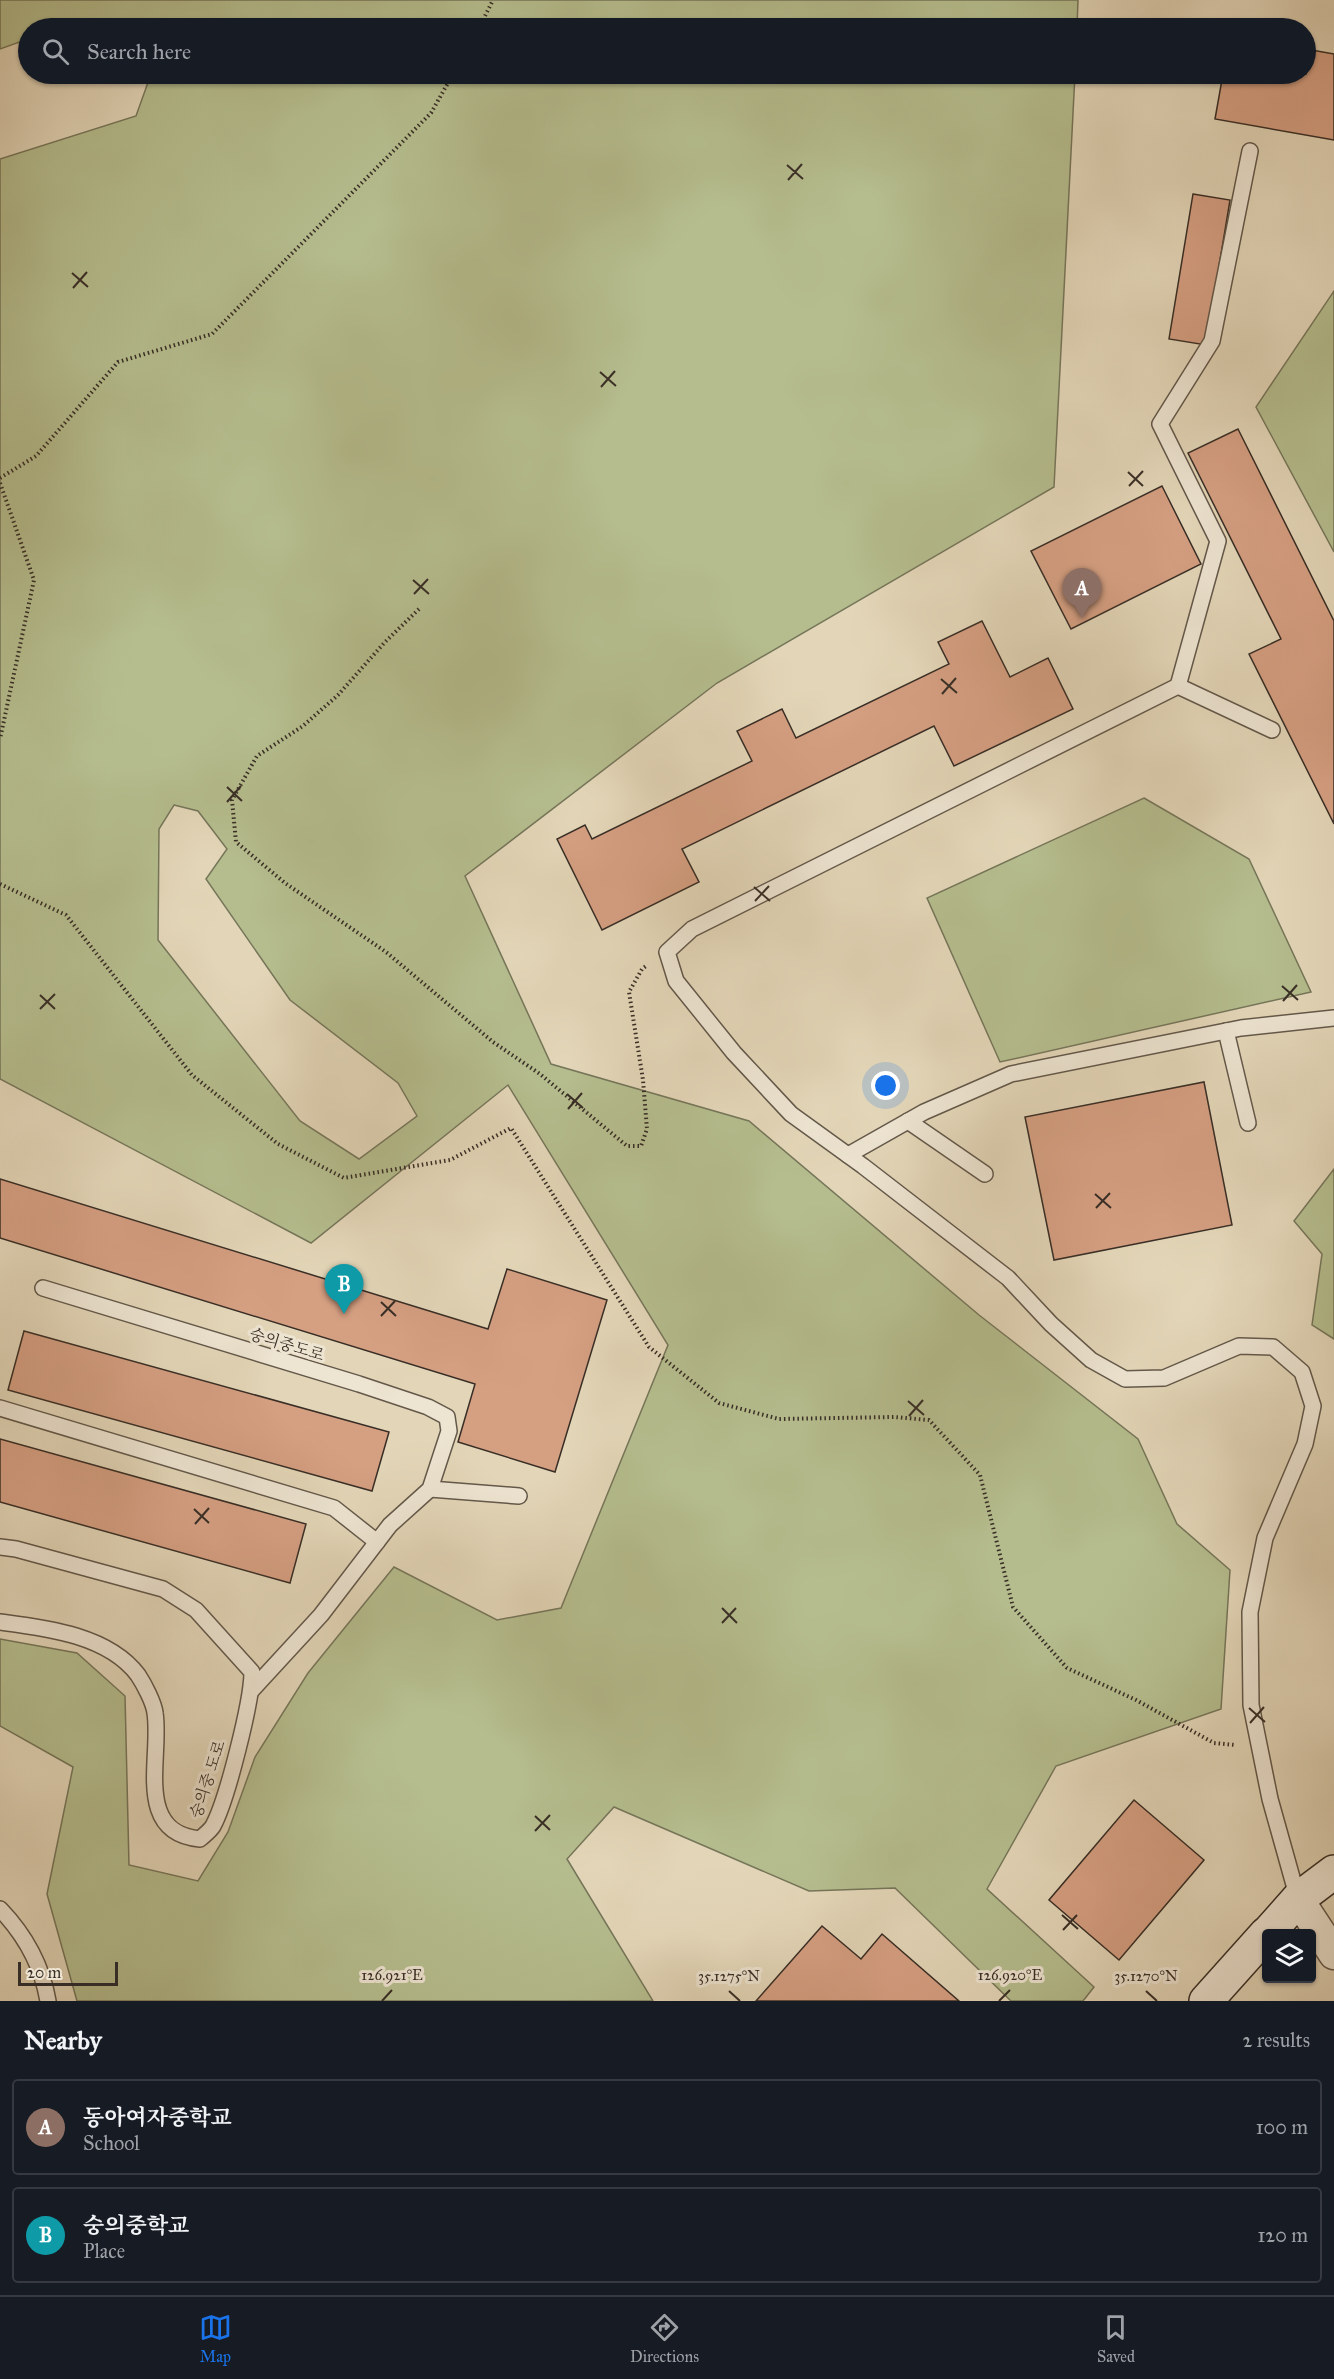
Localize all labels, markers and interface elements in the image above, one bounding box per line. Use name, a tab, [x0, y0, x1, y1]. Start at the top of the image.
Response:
search box	[18, 18, 1316, 84]
icon: search	[39, 35, 72, 68]
text: Search here	[87, 38, 191, 65]
pin: A	[1062, 568, 1102, 618]
your location	[871, 1071, 900, 1100]
pin: B	[324, 1264, 364, 1314]
street label: 숭의중도로	[247, 1324, 327, 1365]
street label: 숭의중 도로	[186, 1737, 229, 1820]
map controls	[1262, 1929, 1316, 1983]
button: layers	[1262, 1929, 1316, 1983]
scale bar	[18, 1959, 118, 1986]
text: 20 m	[27, 1963, 61, 1982]
text: 126.921°E	[361, 1966, 423, 1984]
text: 126.920°E	[978, 1966, 1042, 1984]
text: 35.1275°N	[698, 1967, 760, 1985]
text: 35.1270°N	[1114, 1967, 1178, 1985]
text: Nearby	[24, 2024, 102, 2056]
text: 2 results	[1242, 2028, 1310, 2052]
text: 동아여자중학교	[83, 2104, 232, 2131]
text: A	[39, 2115, 52, 2139]
text: 100 m	[1256, 2115, 1308, 2139]
text: School	[83, 2131, 140, 2155]
text: 숭의중학교	[83, 2212, 189, 2239]
text: B	[39, 2223, 52, 2247]
text: 120 m	[1257, 2223, 1308, 2247]
text: Place	[83, 2239, 125, 2263]
tab: Map	[199, 2311, 232, 2366]
tab: Directions	[630, 2311, 699, 2366]
tab: Saved	[1097, 2311, 1135, 2366]

